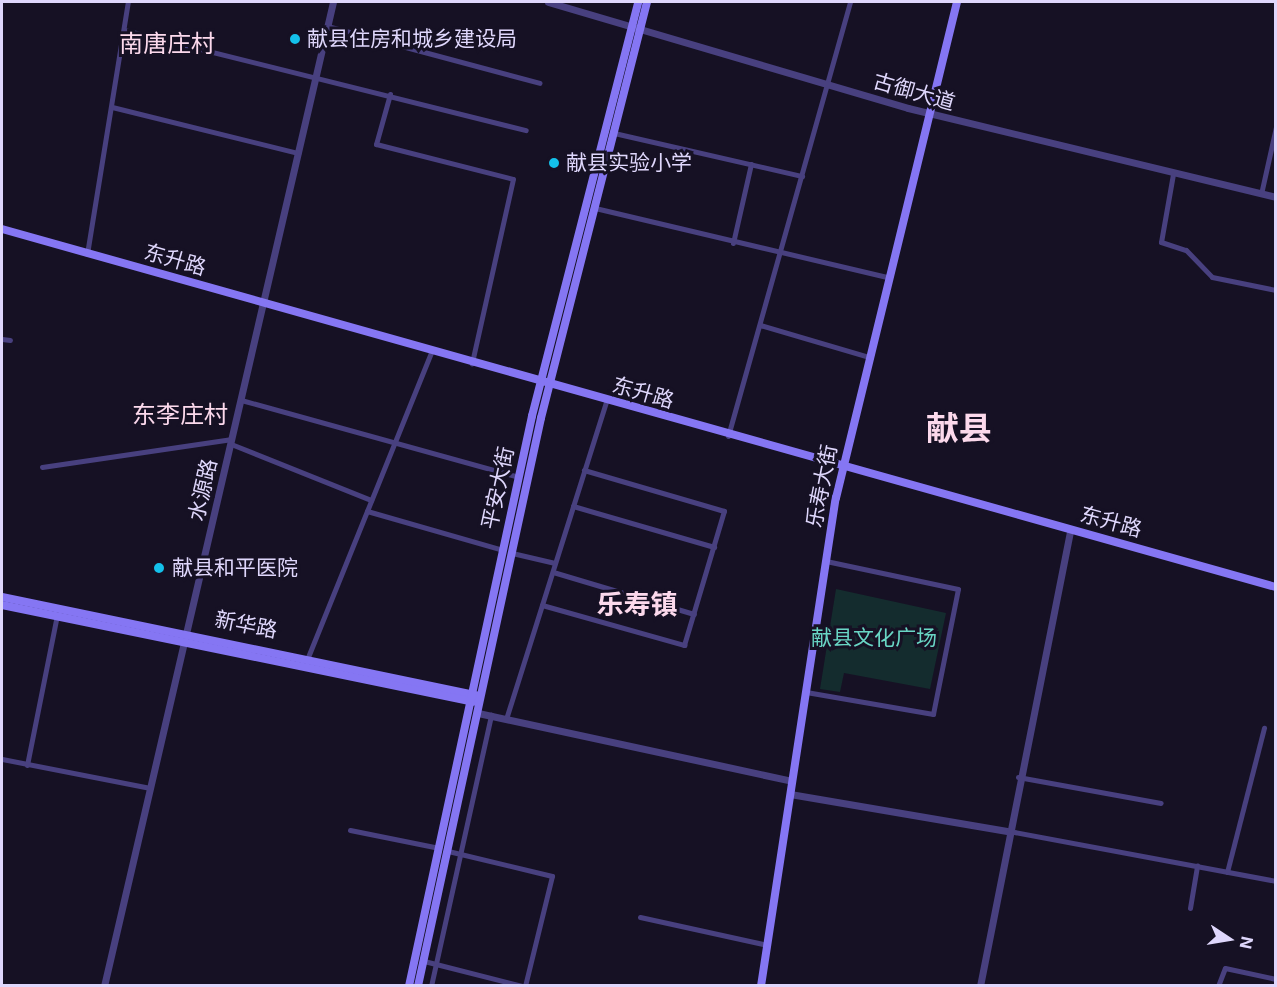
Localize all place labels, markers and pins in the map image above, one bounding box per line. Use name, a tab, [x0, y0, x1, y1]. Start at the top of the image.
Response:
place label: 献县住房和城乡建设局	[307, 26, 517, 52]
marker: 献县住房和城乡建设局	[288, 32, 302, 46]
place label: 献县实验小学	[566, 150, 692, 176]
marker: 献县实验小学	[547, 156, 561, 170]
place label: 献县和平医院	[172, 555, 298, 581]
marker: 献县和平医院	[150, 559, 168, 577]

